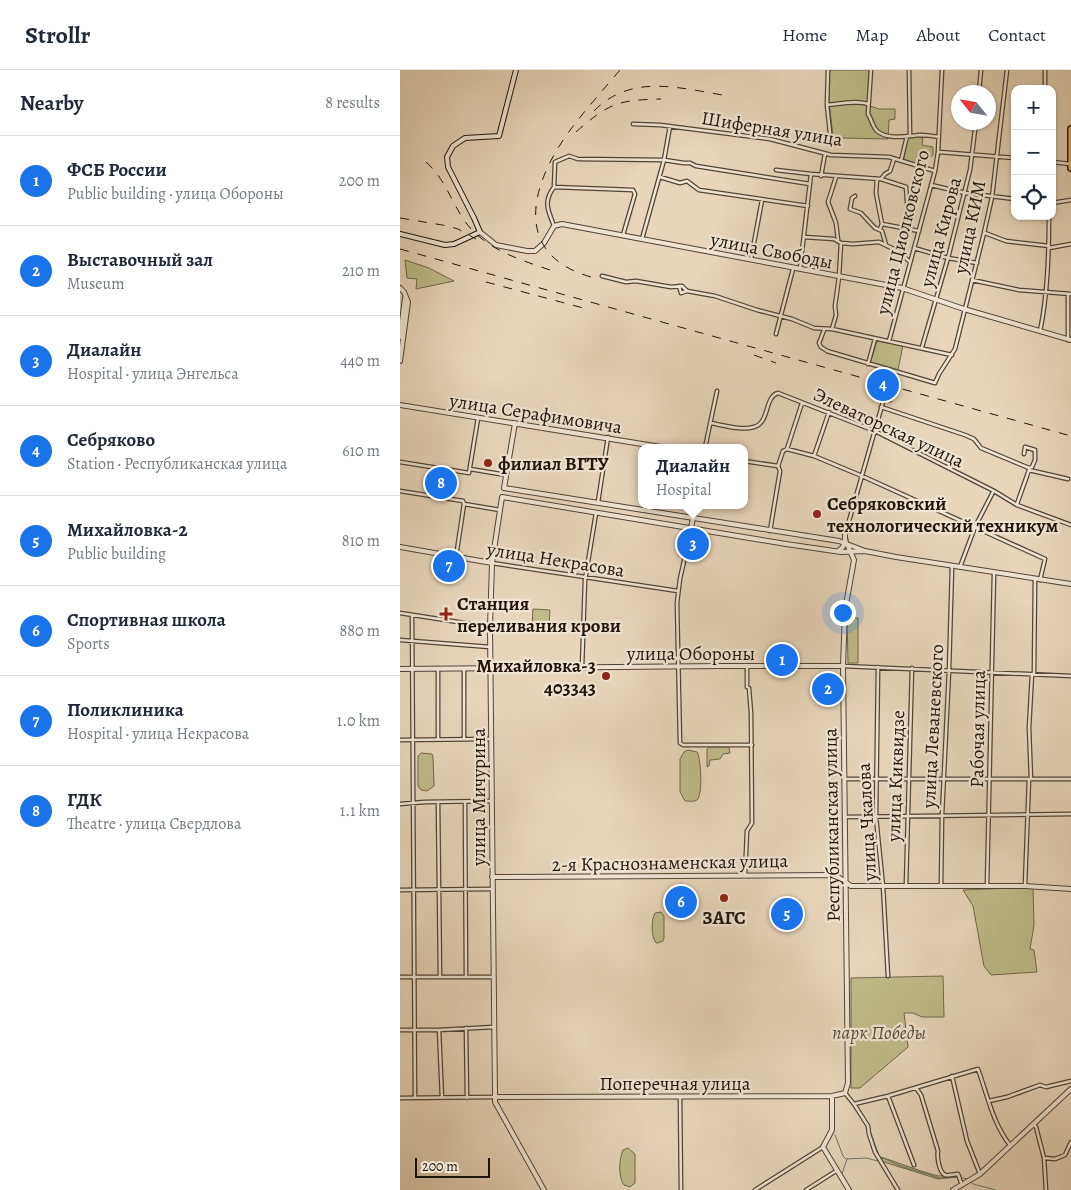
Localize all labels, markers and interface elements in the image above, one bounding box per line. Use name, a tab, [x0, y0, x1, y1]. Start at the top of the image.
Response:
text: Strollr	[25, 19, 90, 51]
text: Home	[782, 23, 827, 47]
text: Map	[855, 23, 888, 47]
text: About	[916, 23, 960, 47]
text: Contact	[988, 23, 1046, 47]
north arrow	[951, 85, 996, 130]
map controls	[1011, 85, 1056, 220]
button: +	[1011, 85, 1056, 130]
text: Nearby	[20, 89, 83, 117]
text: 8 results	[325, 92, 380, 114]
street label: Шиферная улица	[699, 105, 845, 153]
button: −	[1011, 130, 1056, 175]
street label: улица Циолковского	[870, 147, 936, 318]
text: ФСБ России	[67, 157, 167, 183]
text: 1	[33, 170, 39, 192]
text: 200 m	[339, 170, 380, 192]
street label: улица Кирова	[914, 174, 968, 291]
button: locate	[1011, 175, 1056, 220]
street label: улица КИМ	[947, 178, 993, 277]
text: Public building · улица Обороны	[67, 183, 284, 205]
street label: улица Свободы	[707, 226, 835, 276]
text: Выставочный зал	[67, 247, 213, 273]
text: 2	[32, 260, 40, 282]
text: 210 m	[342, 260, 380, 282]
text: Museum	[67, 273, 124, 295]
text: Диалайн	[67, 337, 142, 363]
text: 3	[33, 350, 39, 372]
text: 440 m	[340, 350, 380, 372]
text: Hospital · улица Энгельса	[67, 363, 239, 385]
pin: 4	[867, 366, 899, 404]
street label: Элеваторская улица	[809, 382, 968, 474]
street label: улица Серафимовича	[447, 387, 624, 440]
text: Себряково	[67, 427, 155, 453]
text: 4	[32, 440, 40, 462]
text: 610 m	[342, 440, 380, 462]
popup	[638, 444, 748, 509]
place label: филиал ВГТУ	[498, 451, 610, 477]
text: Station · Республиканская улица	[67, 453, 287, 475]
text: Диалайн	[656, 453, 730, 479]
marker: филиал ВГТУ	[482, 457, 494, 469]
pin: 8	[425, 464, 457, 502]
text: Hospital	[656, 479, 711, 501]
place label: Себряковский технологический техникум	[827, 491, 1059, 539]
marker: Себряковский технологический техникум	[811, 508, 823, 520]
text: Михайловка-2	[67, 517, 188, 543]
pin: 3	[677, 525, 709, 563]
text: 5	[33, 530, 39, 552]
text: 810 m	[342, 530, 380, 552]
street label: улица Некрасова	[484, 536, 627, 584]
text: Public building	[67, 543, 166, 565]
pin: 7	[433, 547, 465, 585]
place label: Станция переливания крови	[457, 591, 621, 639]
your location	[830, 600, 856, 626]
text: Спортивная школа	[67, 607, 226, 633]
marker: Станция переливания крови	[439, 607, 453, 621]
text: 6	[32, 620, 40, 642]
text: 880 m	[339, 620, 380, 642]
text: Sports	[67, 633, 110, 655]
street label: улица Обороны	[626, 641, 755, 667]
pin: 1	[766, 641, 798, 679]
street label: улица Леваневского	[916, 643, 950, 810]
place label: Михайловка-3 403343	[476, 653, 596, 701]
marker: Михайловка-3 403343	[600, 670, 612, 682]
pin: 2	[812, 670, 844, 708]
street label: Рабочая улица	[964, 670, 992, 788]
text: Поликлиника	[67, 697, 184, 723]
text: 7	[33, 710, 39, 732]
text: 1.0 km	[337, 710, 380, 732]
street label: улица Киквидзе	[881, 710, 911, 843]
text: Hospital · улица Некрасова	[67, 723, 249, 745]
street label: улица Мичурина	[466, 728, 492, 867]
street label: Республиканская улица	[817, 728, 847, 922]
street label: улица Чкалова	[851, 762, 883, 883]
text: ГДК	[67, 787, 102, 813]
text: 8	[32, 800, 40, 822]
text: 1.1 km	[340, 800, 380, 822]
text: Theatre · улица Свердлова	[67, 813, 241, 835]
street label: 2-я Краснознаменская улица	[552, 848, 789, 878]
pin: 6	[665, 883, 697, 921]
marker: ЗАГС	[718, 892, 730, 904]
pin: 5	[771, 895, 803, 933]
place label: ЗАГС	[702, 905, 746, 931]
park label: парк Победы	[832, 1020, 926, 1046]
street label: Поперечная улица	[599, 1071, 751, 1097]
scale bar	[415, 1155, 490, 1178]
text: 200 m	[422, 1157, 458, 1176]

